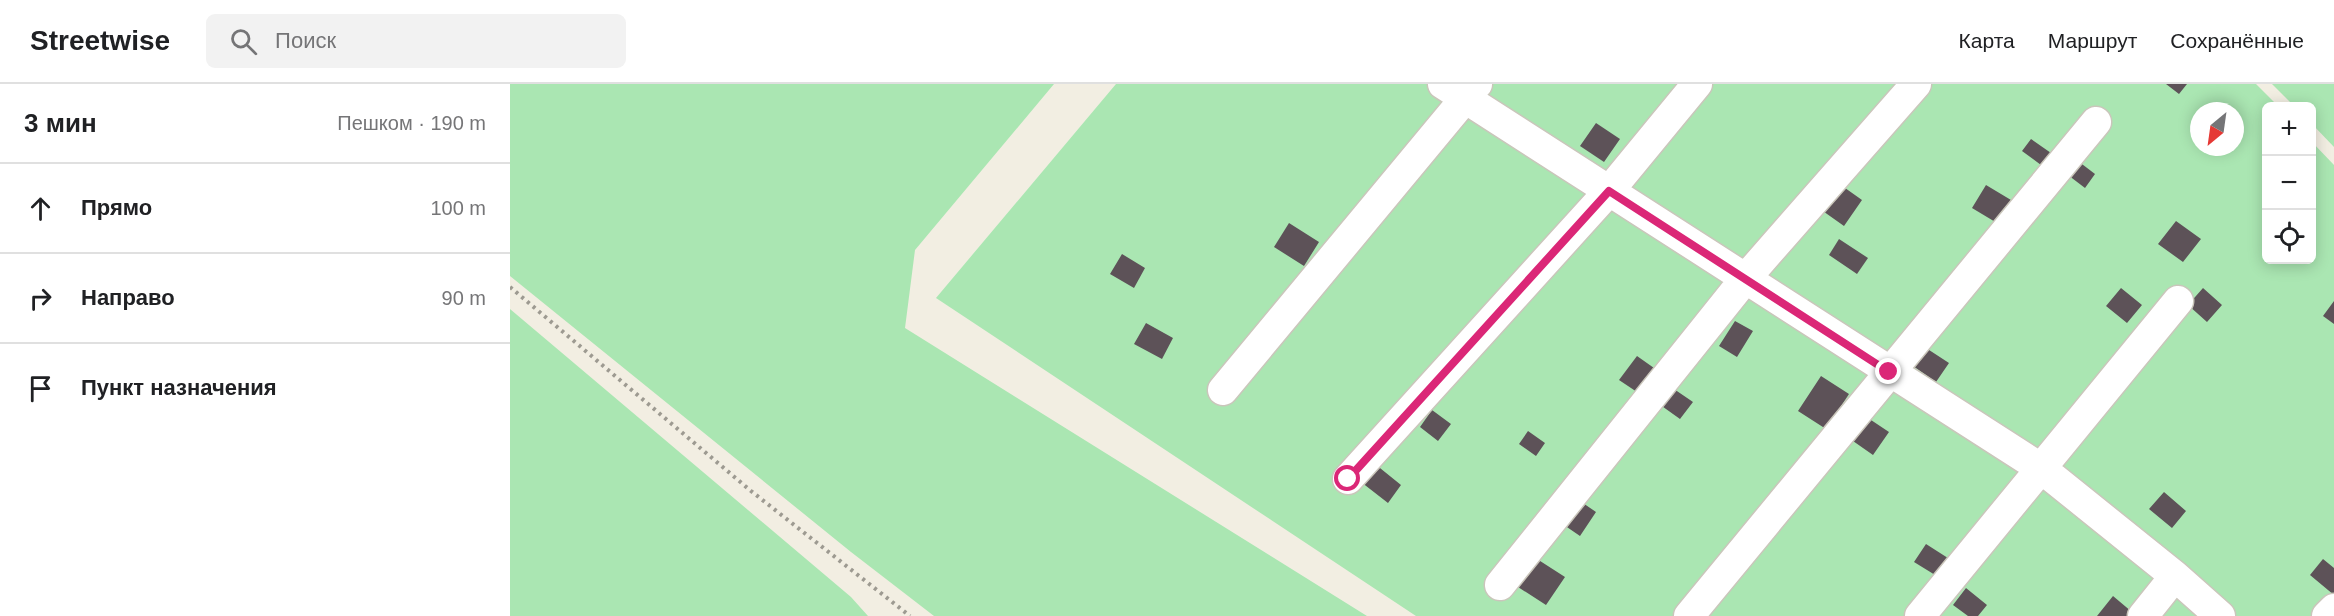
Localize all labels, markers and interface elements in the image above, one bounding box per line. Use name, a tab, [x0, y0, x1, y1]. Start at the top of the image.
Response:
search box	[206, 14, 626, 68]
text: Streetwise	[30, 25, 170, 56]
icon: search	[227, 25, 260, 58]
text: Поиск	[275, 28, 336, 53]
text: Карта	[1959, 29, 2015, 52]
text: Маршрут	[2048, 29, 2137, 52]
text: Сохранённые	[2170, 29, 2304, 52]
north arrow	[2190, 102, 2244, 156]
map controls	[2262, 102, 2316, 264]
button: +	[2262, 102, 2316, 156]
text: 3 мин	[24, 108, 97, 138]
text: Пешком · 190 m	[337, 112, 486, 134]
button: −	[2262, 156, 2316, 210]
icon: ahead	[24, 192, 57, 225]
text: Прямо	[81, 195, 152, 220]
text: 100 m	[430, 197, 486, 219]
button: locate	[2262, 210, 2316, 264]
icon: right	[24, 282, 57, 315]
text: Направо	[81, 285, 175, 310]
text: 90 m	[442, 287, 486, 309]
route end	[1875, 358, 1901, 384]
icon: arrive	[24, 372, 57, 405]
text: Пункт назначения	[81, 375, 277, 400]
route start	[1334, 465, 1360, 491]

